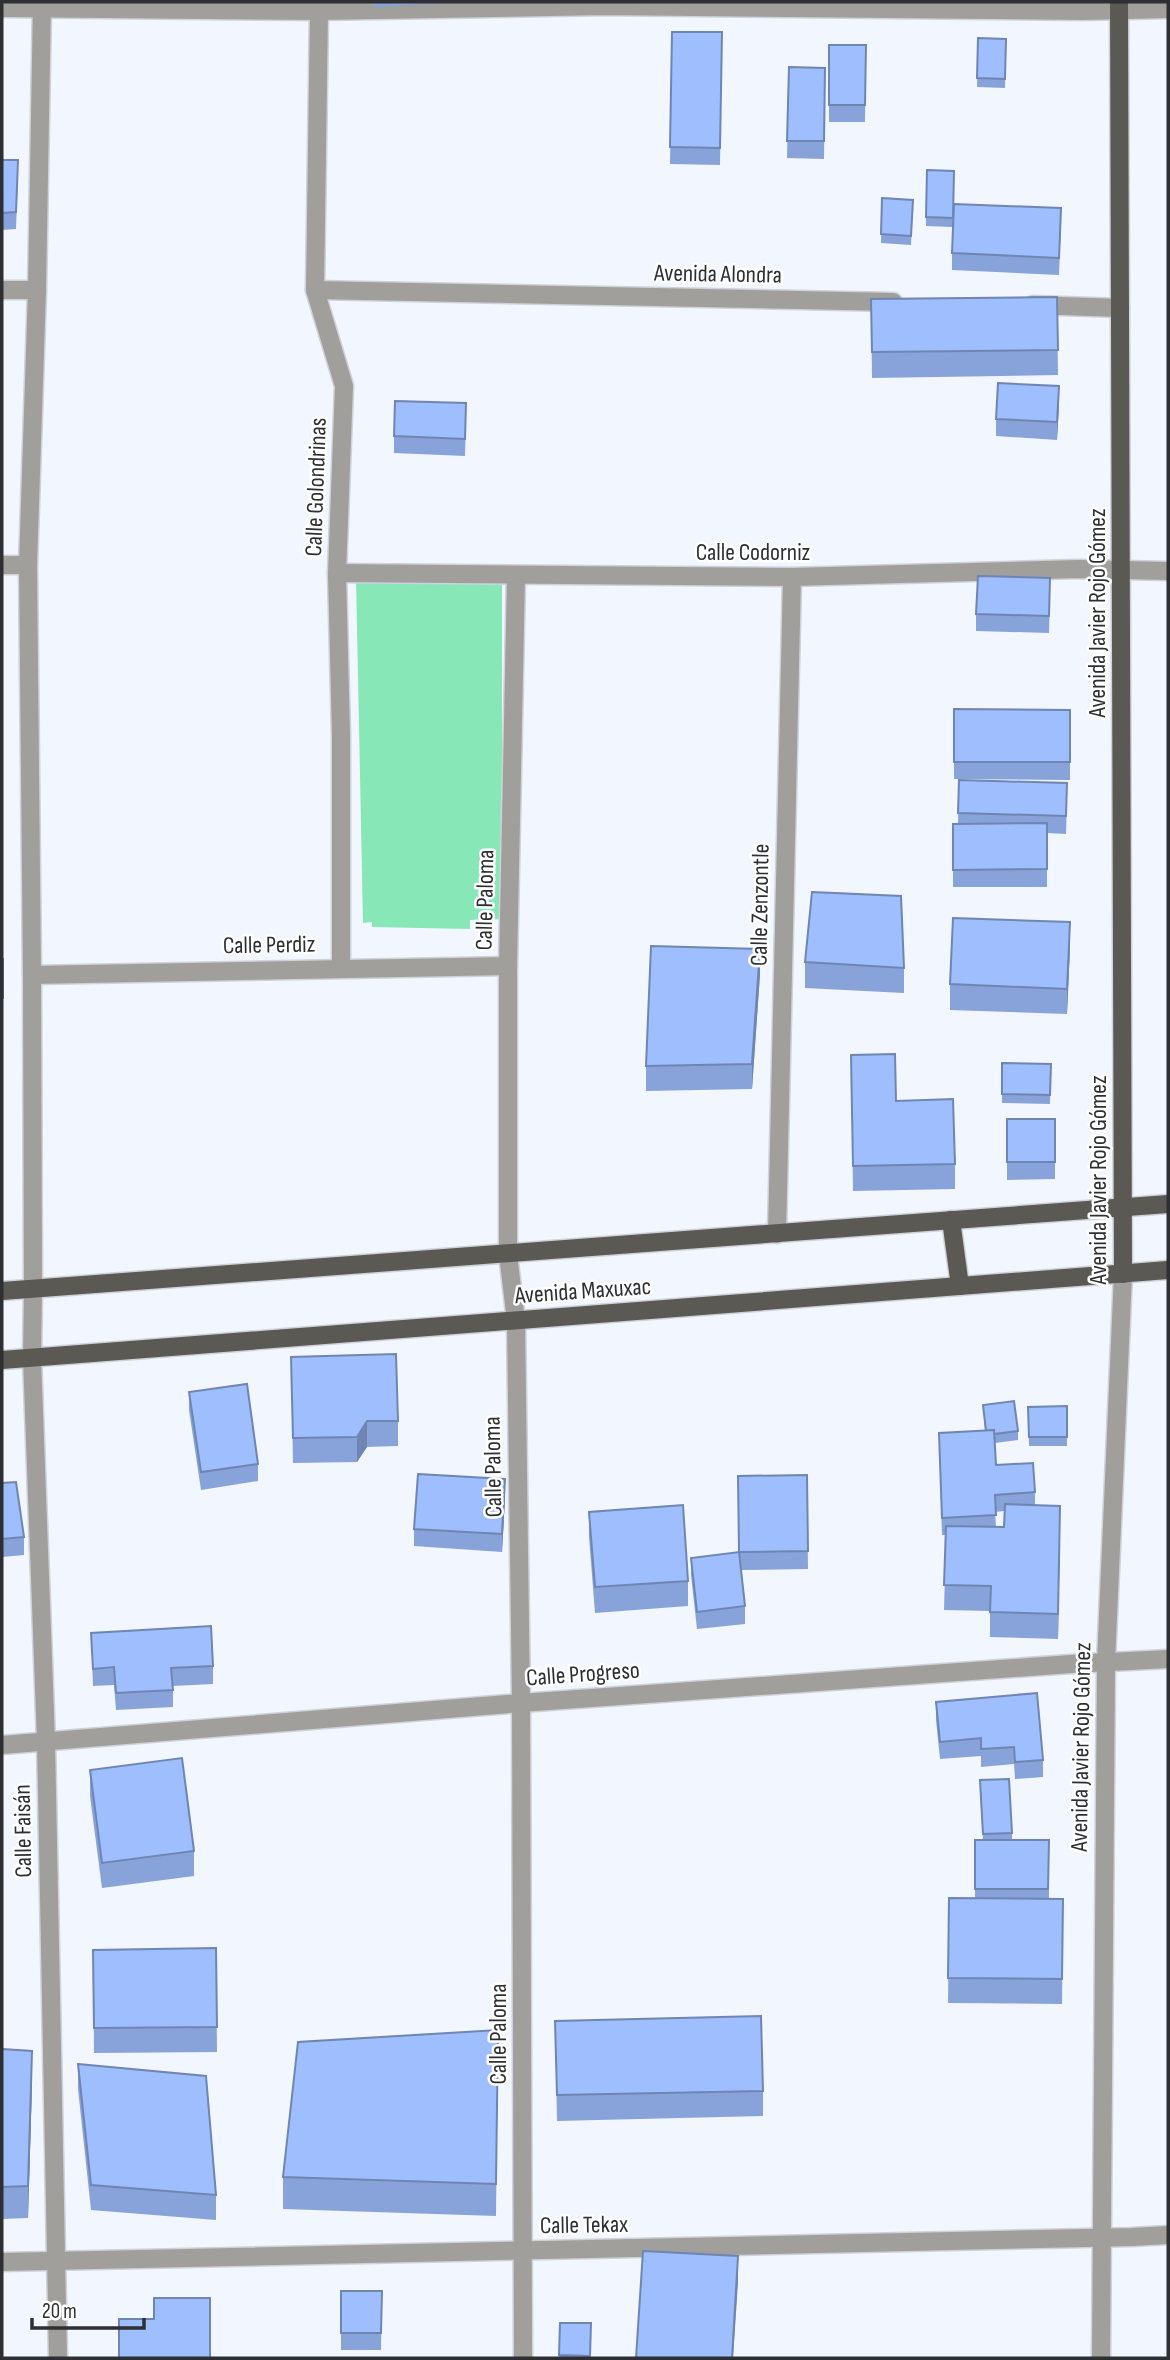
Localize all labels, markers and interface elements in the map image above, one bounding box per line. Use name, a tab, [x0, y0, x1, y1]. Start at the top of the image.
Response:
street label: Avenida Alondra	[653, 258, 782, 290]
street label: Calle Golondrinas	[299, 417, 333, 557]
street label: Avenida Javier Rojo Gómez	[1083, 508, 1112, 719]
street label: Calle Codorniz	[696, 538, 811, 567]
street label: Calle Zenzontle	[744, 844, 776, 966]
street label: Calle Paloma	[470, 849, 500, 951]
street label: Calle Perdiz	[223, 930, 316, 960]
street label: Avenida Javier Rojo Gómez	[1084, 1075, 1113, 1286]
street label: Avenida Maxuxac	[513, 1272, 652, 1310]
street label: Calle Paloma	[478, 1416, 508, 1518]
street label: Avenida Javier Rojo Gómez	[1065, 1642, 1097, 1853]
street label: Calle Progreso	[525, 1656, 641, 1692]
street label: Calle Faisán	[8, 1784, 38, 1878]
street label: Calle Paloma	[484, 1984, 513, 2085]
street label: Calle Tekax	[540, 2210, 628, 2240]
scale bar	[32, 2286, 144, 2330]
text: 20 m	[42, 2299, 77, 2324]

